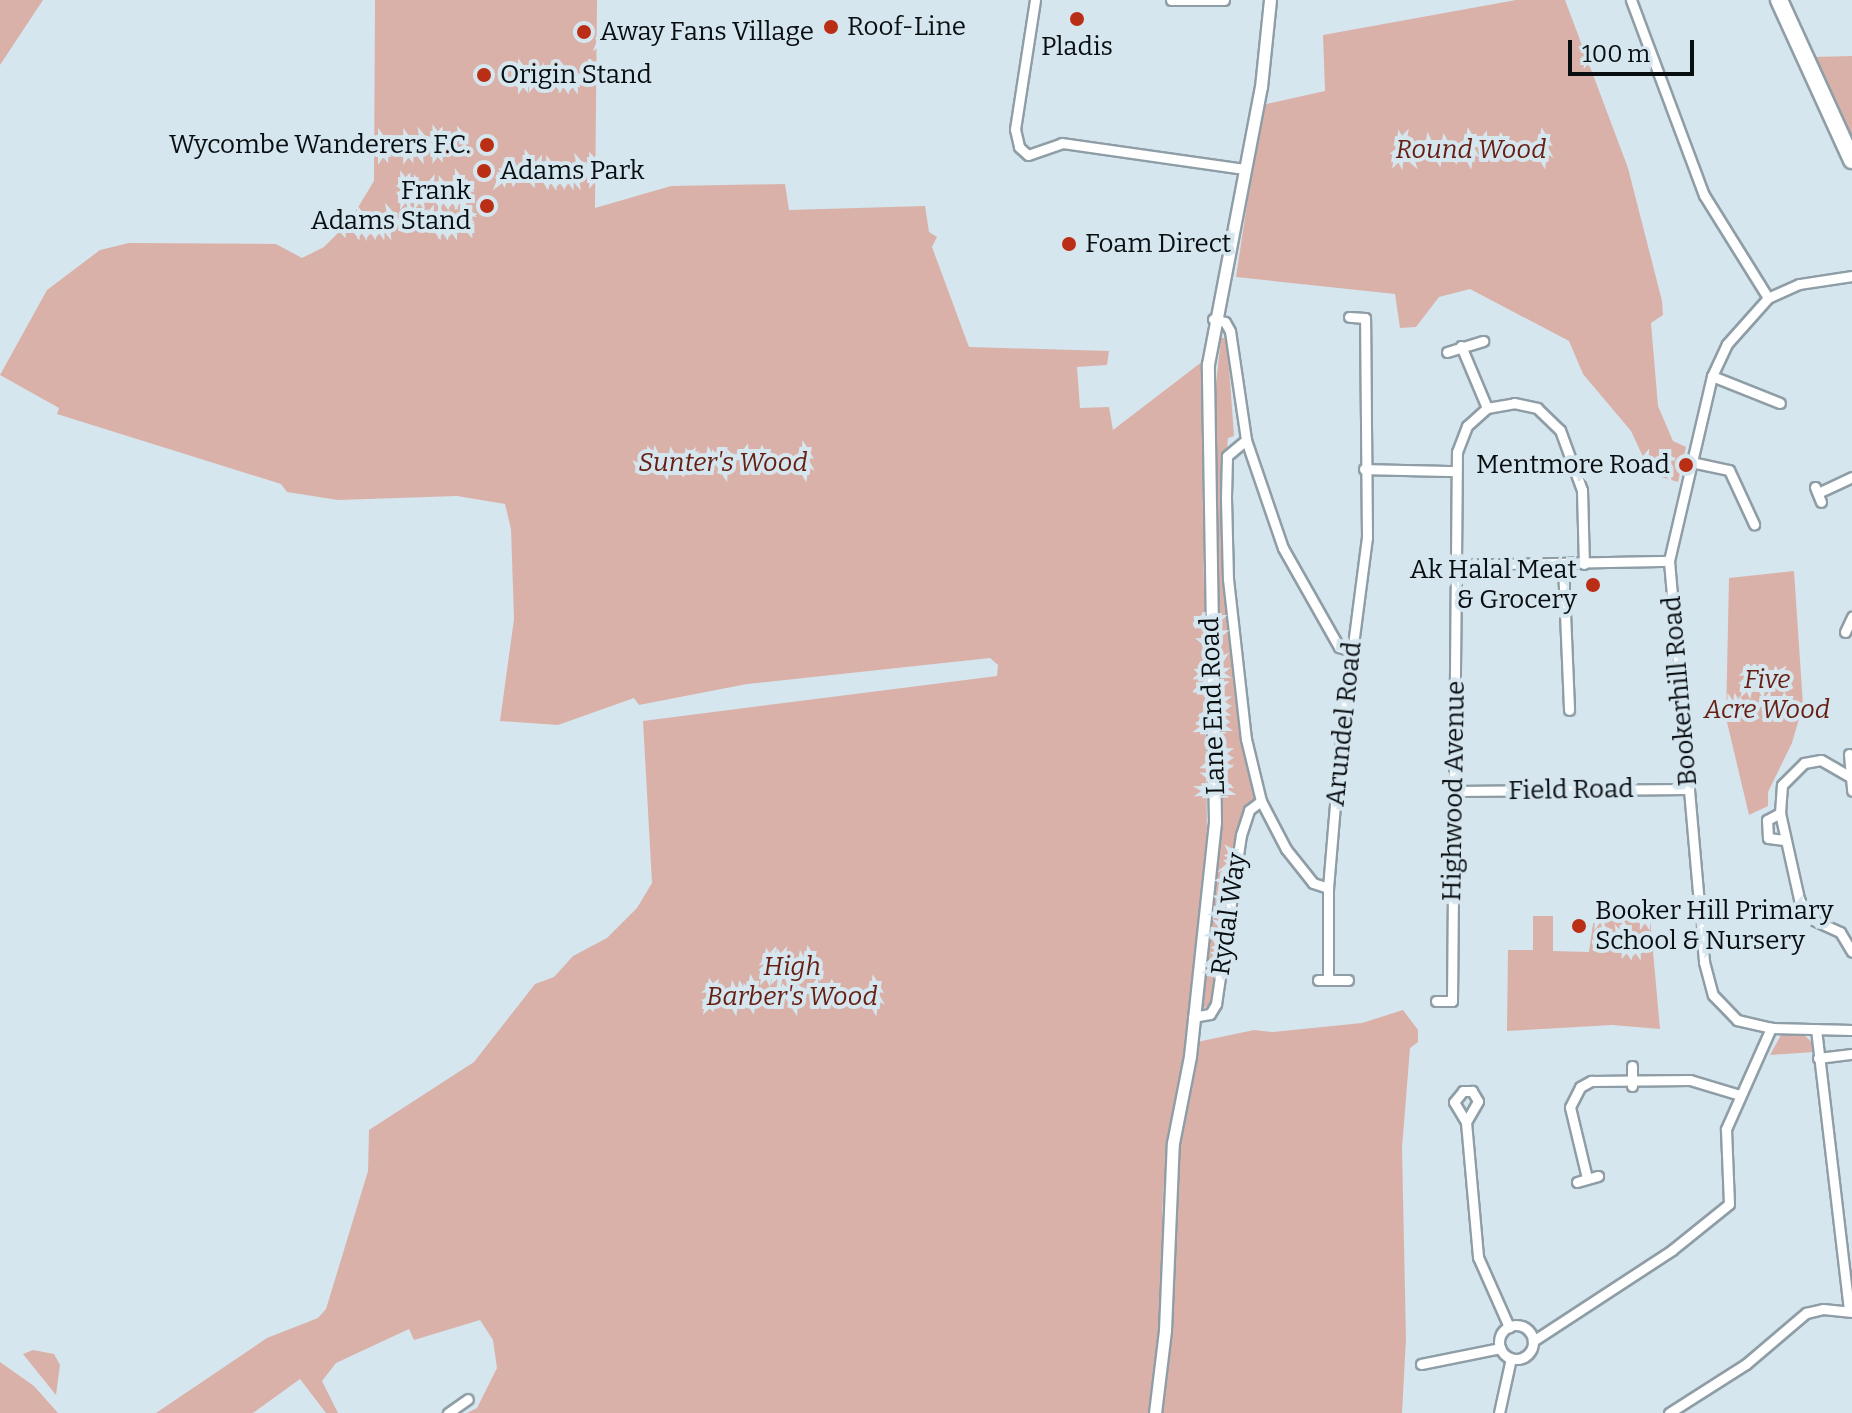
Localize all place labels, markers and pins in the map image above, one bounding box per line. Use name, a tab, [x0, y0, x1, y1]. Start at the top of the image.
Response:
marker: Pladis	[1068, 10, 1086, 28]
place label: Roof-Line	[847, 11, 966, 43]
place label: Away Fans Village	[600, 16, 814, 48]
marker: Roof-Line	[822, 18, 840, 36]
marker: Away Fans Village	[575, 23, 593, 41]
place label: Pladis	[1041, 31, 1113, 63]
place label: Origin Stand	[500, 59, 652, 91]
marker: Origin Stand	[475, 66, 493, 84]
place label: Wycombe Wanderers F.C.	[169, 129, 471, 161]
marker: Wycombe Wanderers F.C.	[478, 136, 496, 154]
place label: Adams Park	[500, 155, 644, 187]
marker: Adams Park	[475, 162, 493, 180]
place label: Frank Adams Stand	[311, 175, 471, 236]
marker: Frank Adams Stand	[478, 197, 496, 215]
place label: Foam Direct	[1085, 228, 1231, 260]
marker: Foam Direct	[1060, 235, 1078, 253]
place label: Mentmore Road	[1476, 449, 1670, 481]
marker: Mentmore Road	[1677, 456, 1695, 474]
place label: Ak Halal Meat & Grocery	[1410, 554, 1577, 616]
marker: Ak Halal Meat & Grocery	[1584, 576, 1602, 594]
place label: Booker Hill Primary School & Nursery	[1595, 895, 1833, 956]
marker: Booker Hill Primary School & Nursery	[1570, 917, 1588, 935]

